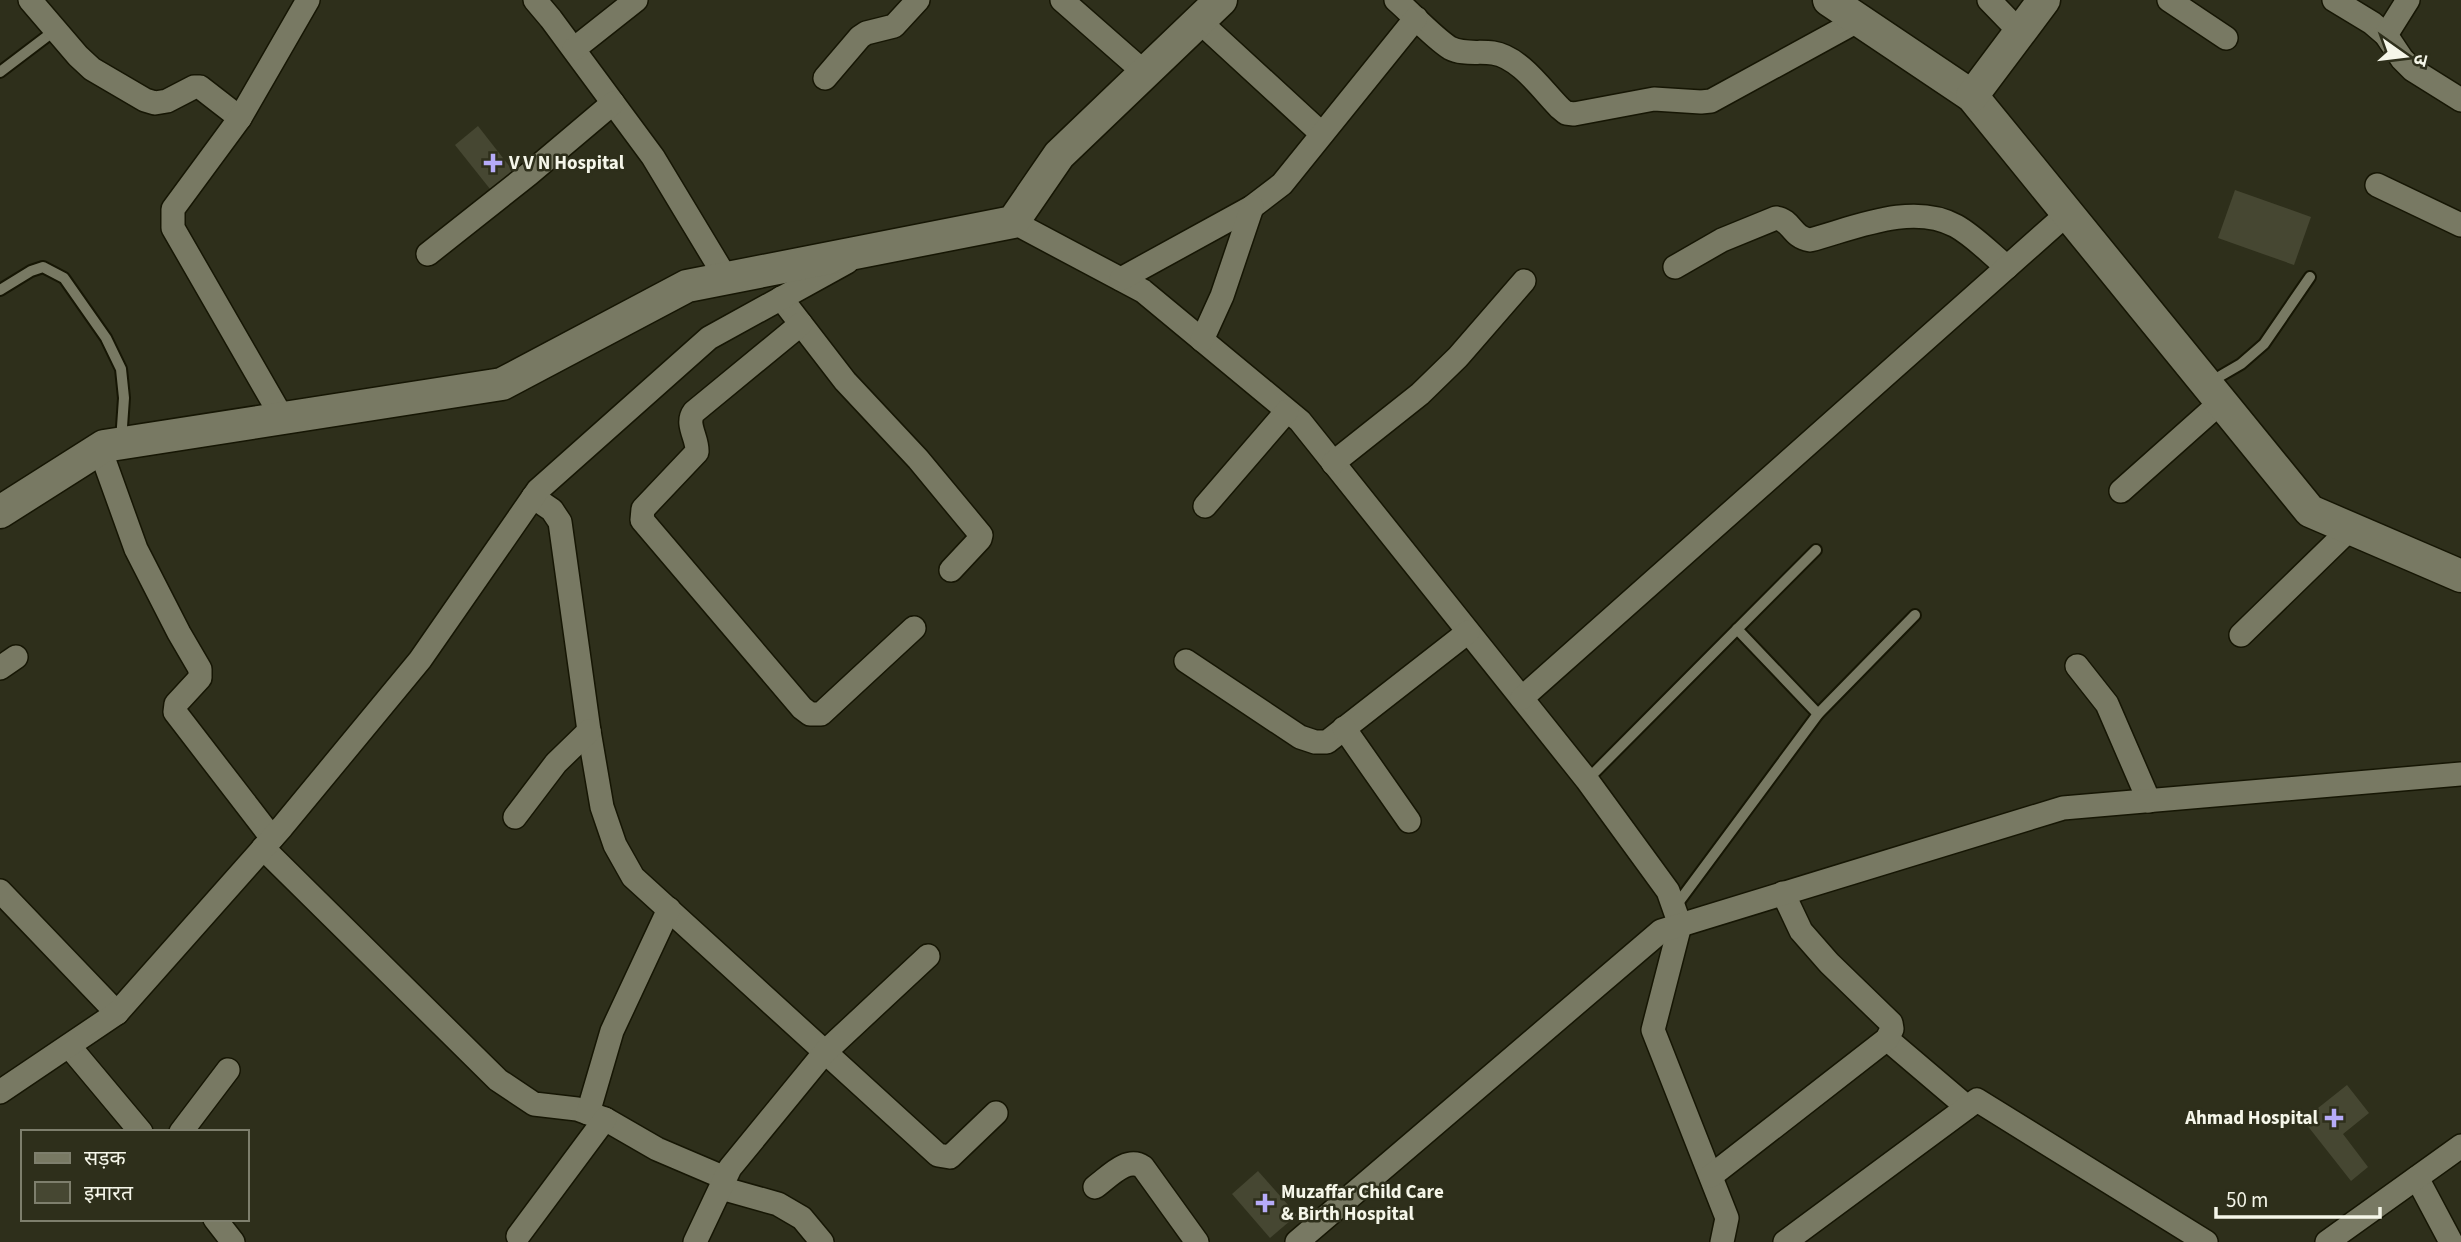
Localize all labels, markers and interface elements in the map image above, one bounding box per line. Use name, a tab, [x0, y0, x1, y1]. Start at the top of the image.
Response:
north arrow	[2370, 21, 2440, 91]
text: उ	[2405, 51, 2434, 69]
place label: V V N Hospital	[508, 150, 625, 177]
marker: V V N Hospital	[483, 153, 503, 173]
place label: Ahmad Hospital	[2184, 1105, 2319, 1132]
marker: Ahmad Hospital	[2324, 1108, 2344, 1128]
legend	[21, 1130, 248, 1221]
text: सड़क	[84, 1143, 126, 1173]
scale bar	[2216, 1176, 2380, 1220]
text: इमारत	[84, 1178, 134, 1208]
place label: Muzaffar Child Care & Birth Hospital	[1281, 1179, 1444, 1228]
text: 50 m	[2226, 1185, 2268, 1215]
marker: Muzaffar Child Care & Birth Hospital	[1255, 1193, 1275, 1213]

